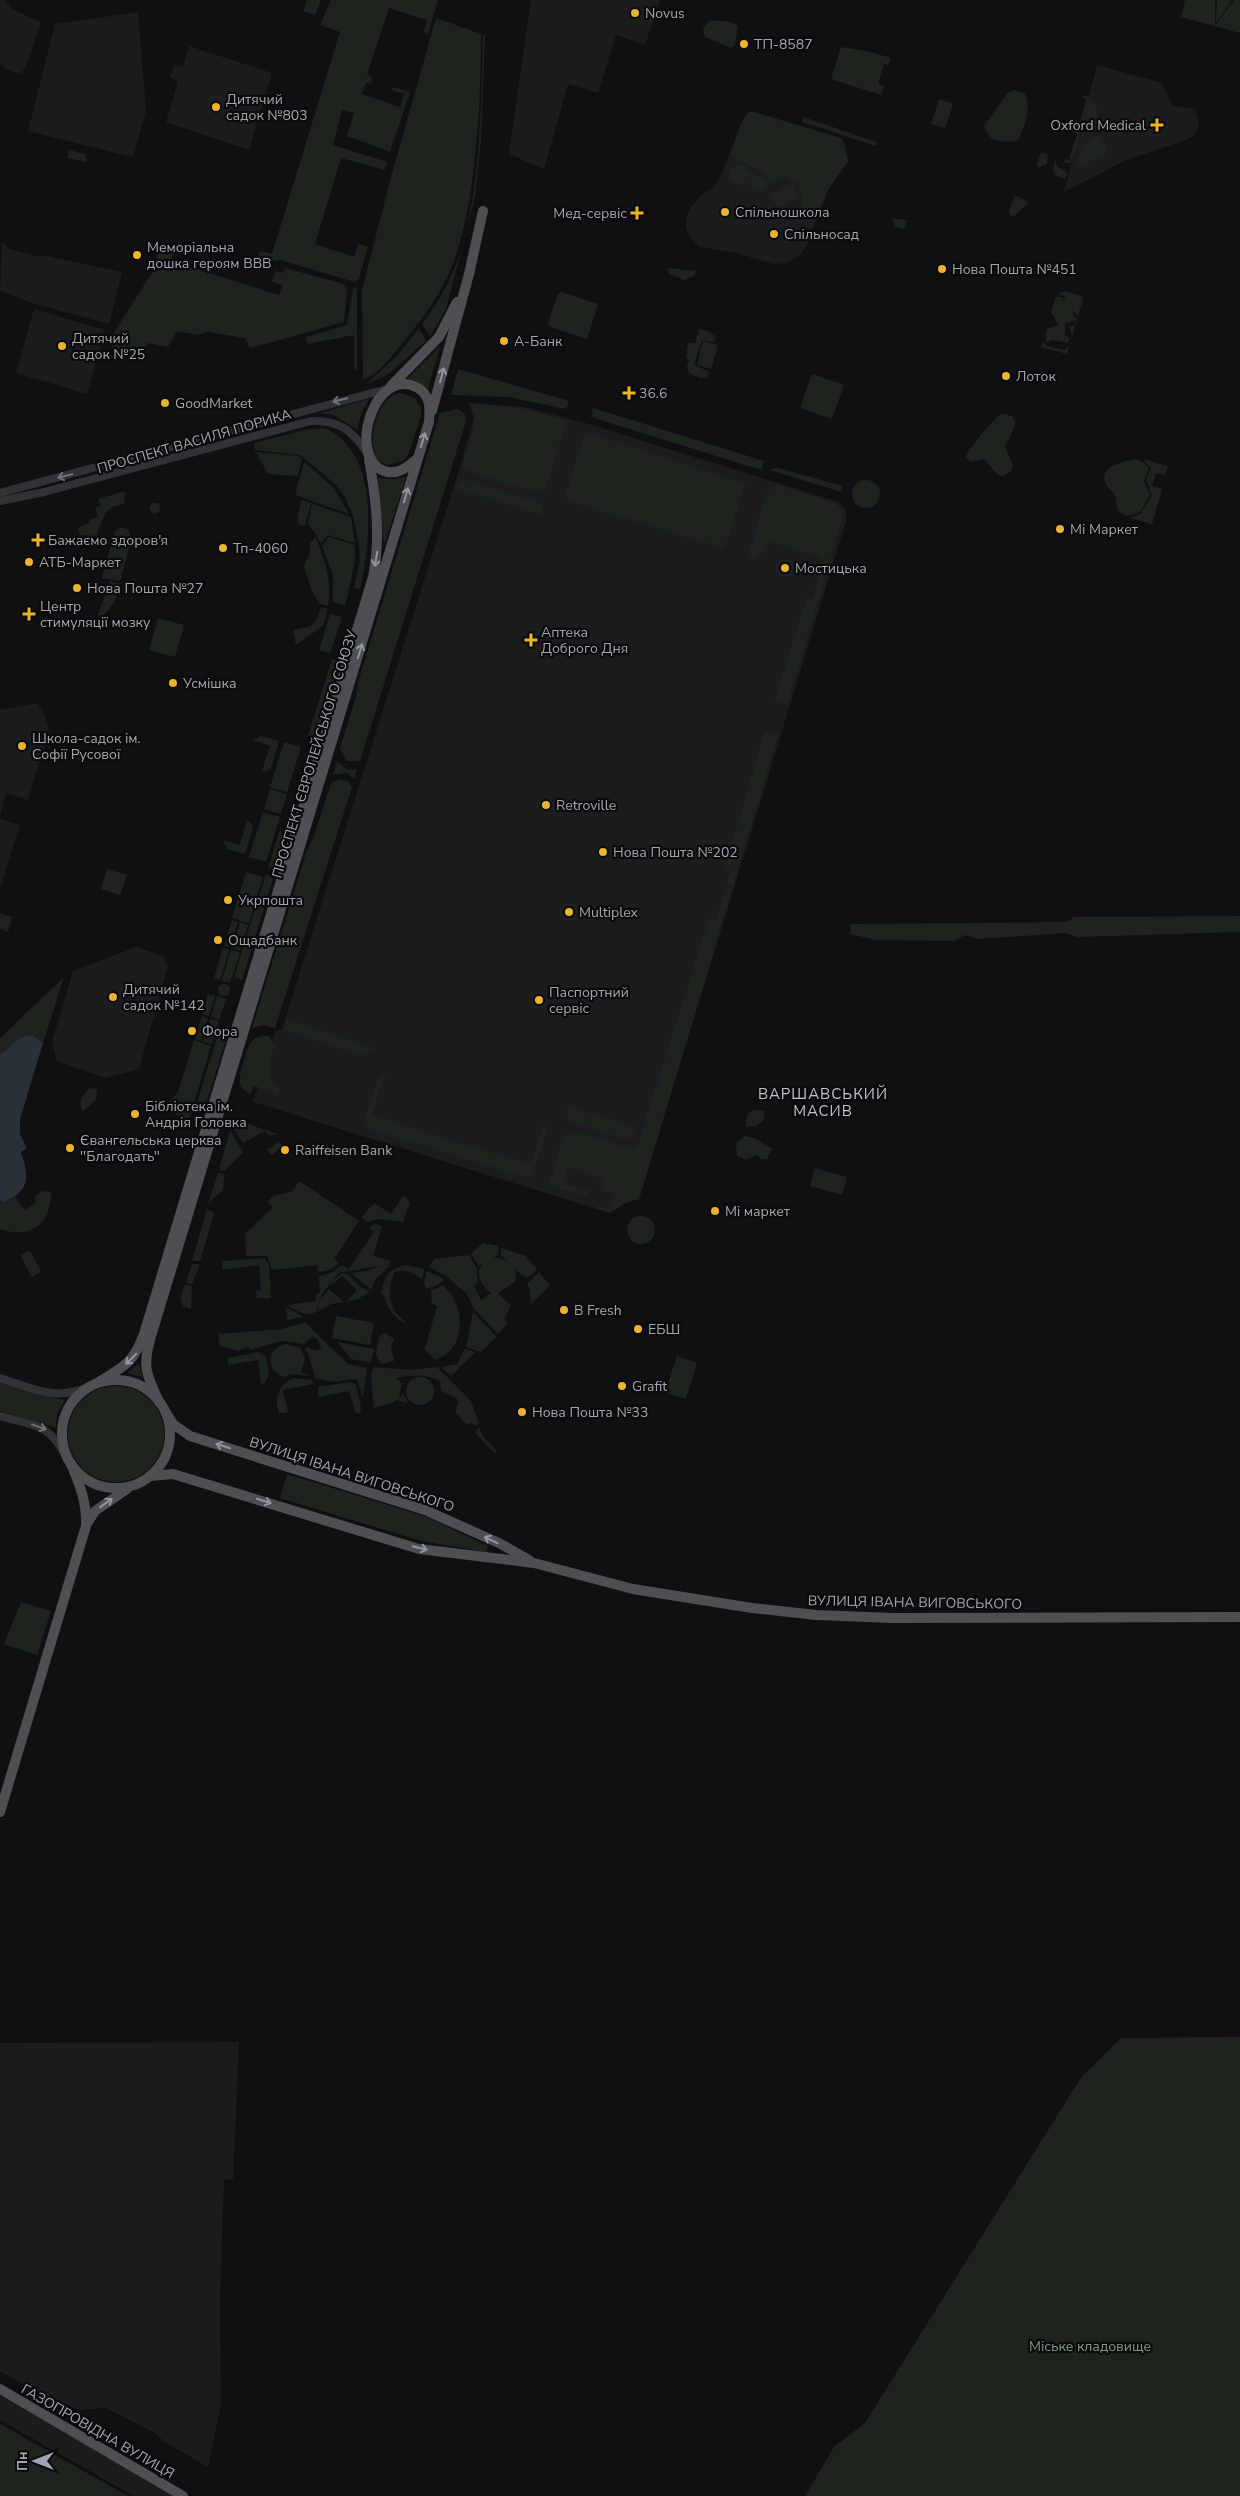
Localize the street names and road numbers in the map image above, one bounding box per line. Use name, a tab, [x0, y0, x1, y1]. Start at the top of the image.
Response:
street label: ПРОСПЕКТ ВАСИЛЯ ПОРИКА	[95, 405, 293, 478]
street label: ПРОСПЕКТ ЄВРОПЕЙСЬКОГО СОЮЗУ	[268, 627, 362, 881]
street label: ВУЛИЦЯ ІВАНА ВИГОВСЬКОГО	[247, 1432, 457, 1517]
street label: ВУЛИЦЯ ІВАНА ВИГОВСЬКОГО	[808, 1591, 1022, 1614]
street label: ГАЗОПРОВІДНА ВУЛИЦЯ	[18, 2380, 178, 2483]

